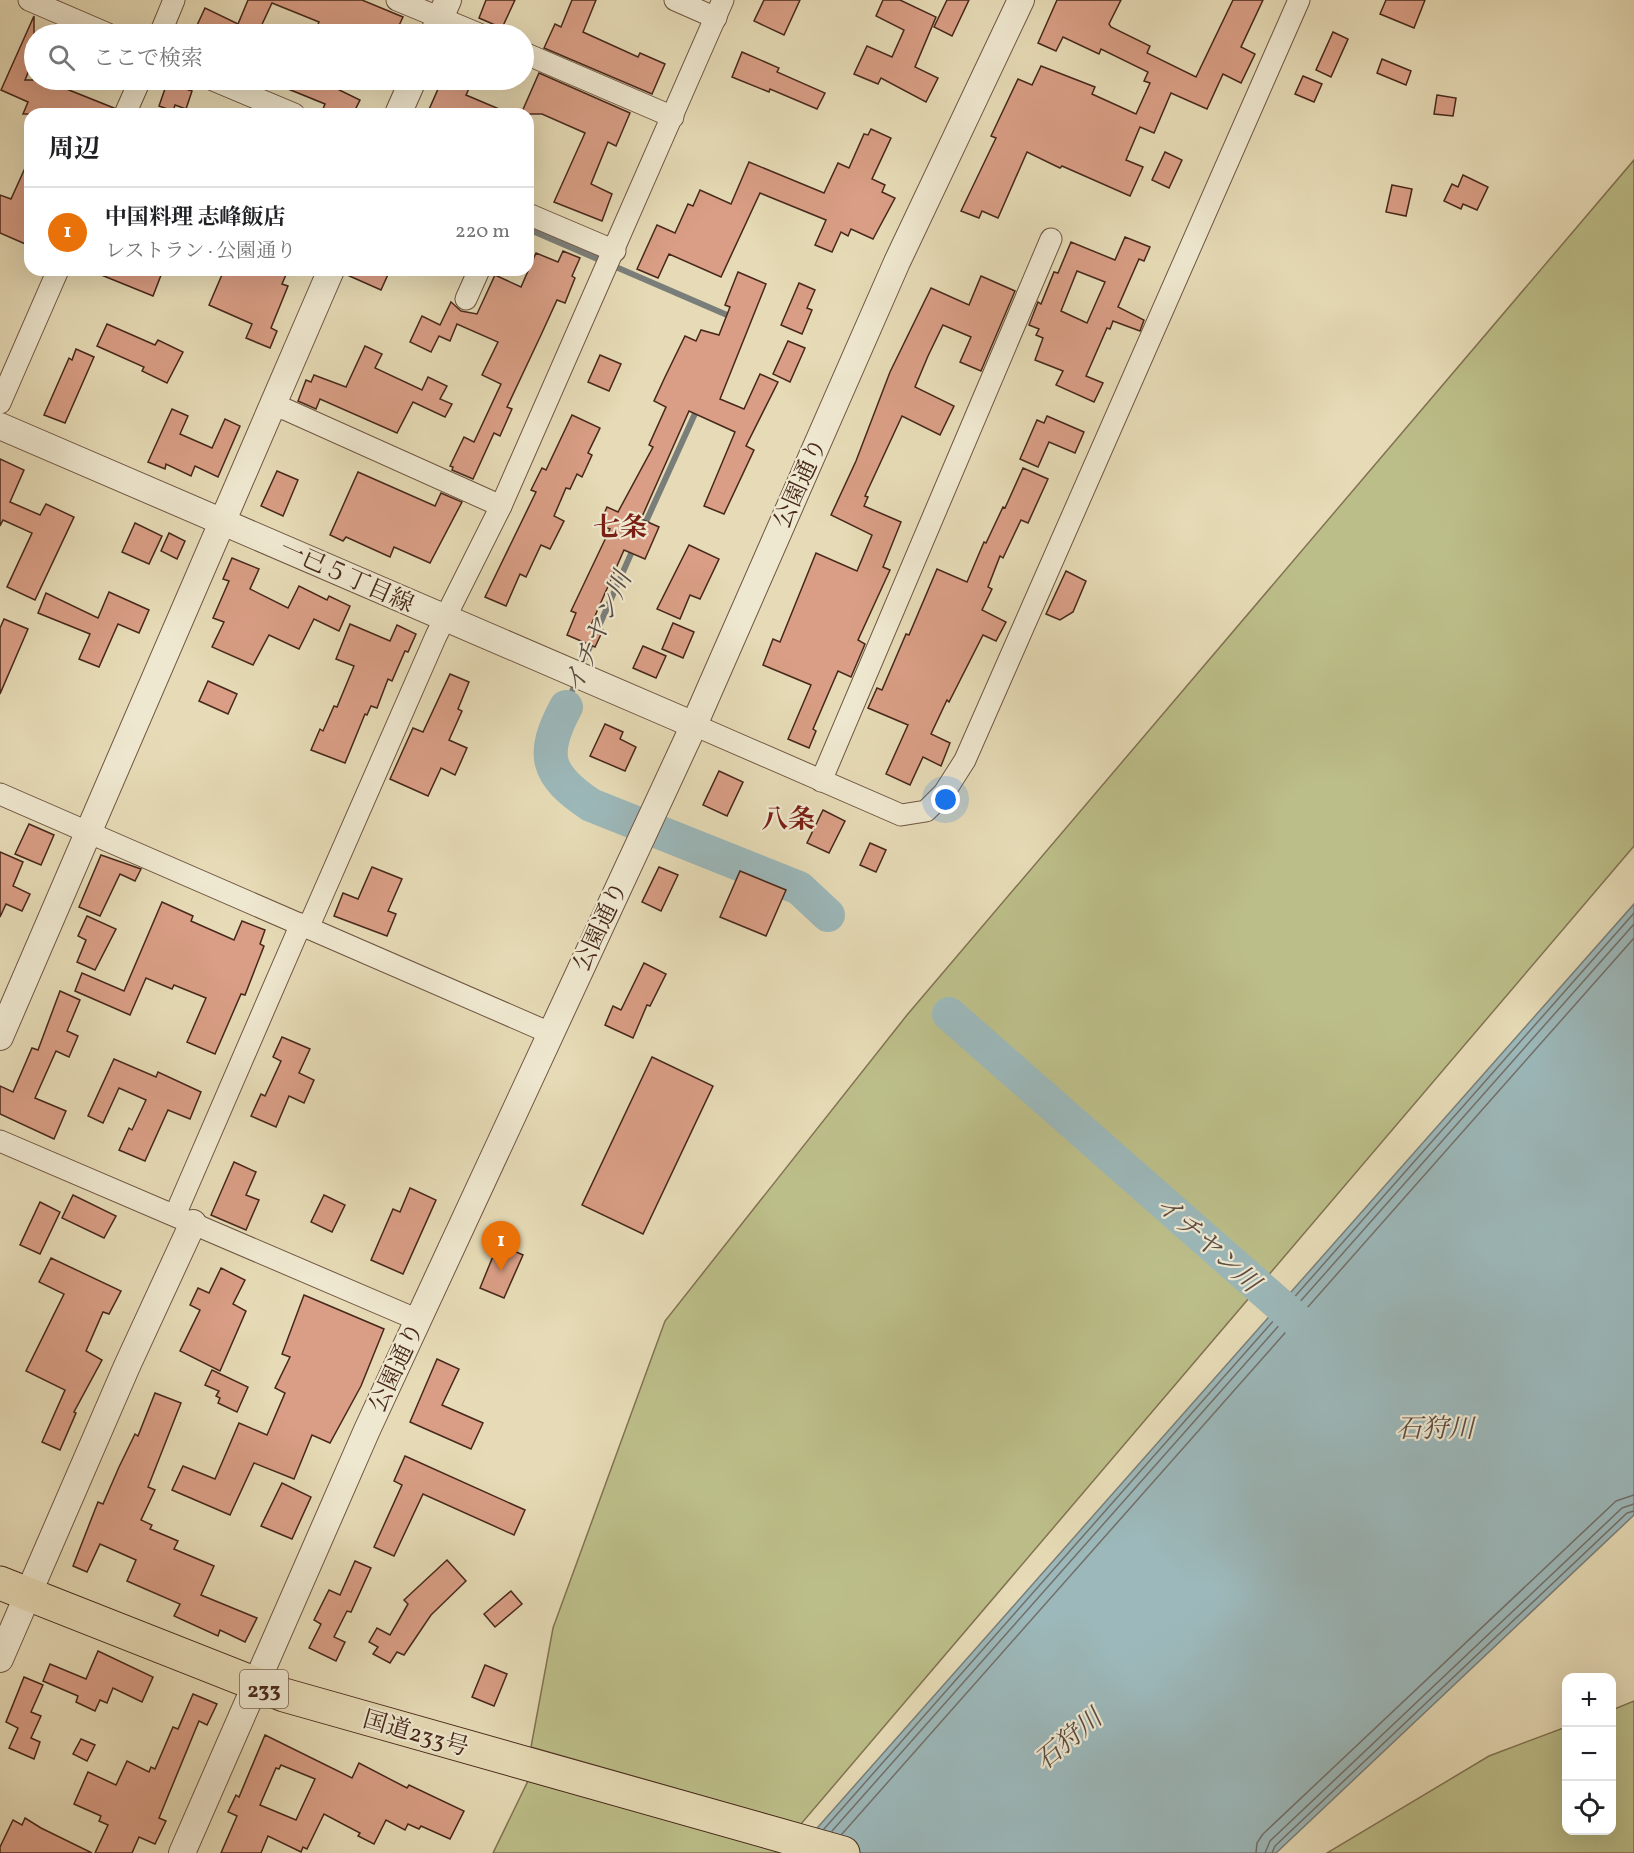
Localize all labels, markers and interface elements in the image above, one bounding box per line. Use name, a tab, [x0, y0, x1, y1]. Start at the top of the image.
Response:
search box	[24, 24, 534, 90]
icon: search	[45, 41, 78, 74]
text: ここで検索	[93, 44, 203, 75]
text: 周辺	[48, 132, 100, 168]
text: 中国料理 志峰飯店	[105, 203, 285, 234]
text: 1	[63, 218, 72, 246]
text: 220 m	[455, 218, 510, 246]
text: レストラン · 公園通り	[105, 238, 296, 266]
street label: 公園通り	[767, 433, 837, 535]
district label: 七条	[593, 510, 647, 548]
street label: 一已５丁目線	[273, 533, 419, 623]
water label: イチヤン川	[556, 563, 643, 699]
your location	[931, 785, 960, 814]
district label: 八条	[761, 802, 815, 840]
street label: 公園通り	[566, 876, 638, 978]
water label: イチヤン川	[1146, 1188, 1269, 1303]
pin: 1	[482, 1222, 520, 1271]
street label: 公園通り	[362, 1317, 434, 1419]
water label: 石狩川	[1396, 1412, 1477, 1448]
road number: 233	[240, 1670, 288, 1708]
map controls	[1562, 1673, 1616, 1835]
button: +	[1562, 1673, 1616, 1727]
water label: 石狩川	[1028, 1700, 1113, 1779]
street label: 国道233号	[359, 1704, 472, 1766]
button: −	[1562, 1727, 1616, 1781]
button: locate	[1562, 1781, 1616, 1835]

